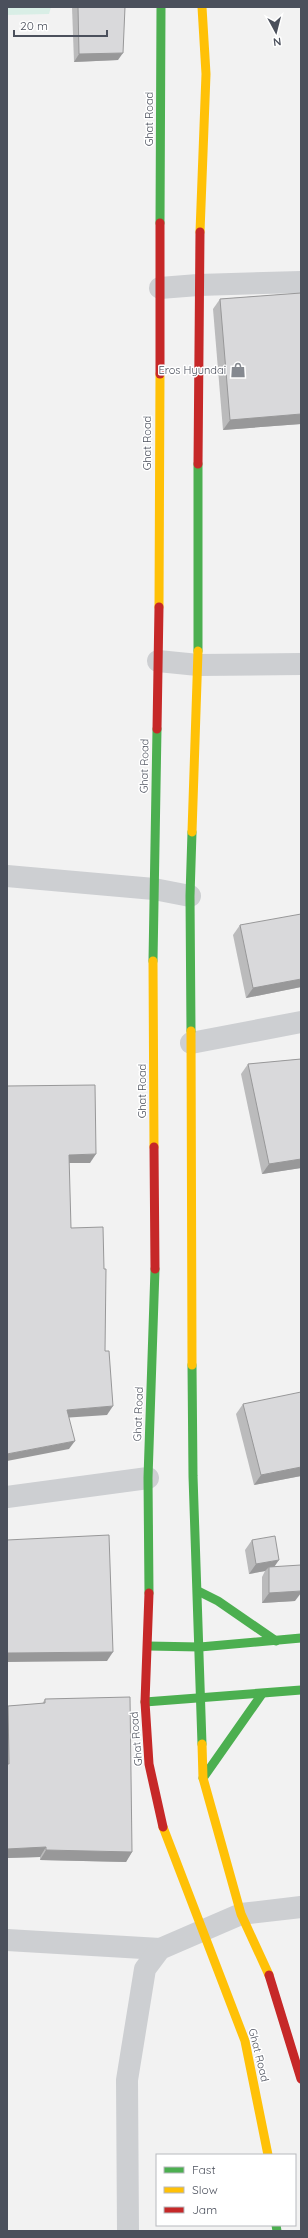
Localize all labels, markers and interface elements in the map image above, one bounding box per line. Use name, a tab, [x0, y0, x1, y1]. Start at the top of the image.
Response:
scale bar	[14, 12, 107, 38]
north arrow	[256, 12, 296, 52]
text: 20 m	[20, 18, 48, 33]
text: N	[272, 34, 282, 49]
street label: Ghat Road	[142, 92, 156, 146]
shop icon: Eros Hyundai	[229, 361, 247, 379]
place label: Eros Hyundai	[158, 363, 226, 377]
street label: Ghat Road	[140, 416, 154, 470]
street label: Ghat Road	[137, 739, 151, 793]
street label: Ghat Road	[135, 1064, 149, 1118]
street label: Ghat Road	[130, 1386, 146, 1442]
street label: Ghat Road	[127, 1711, 145, 1767]
street label: Ghat Road	[246, 2027, 272, 2083]
legend	[156, 2154, 296, 2226]
text: Fast	[192, 2162, 216, 2177]
text: Slow	[192, 2182, 218, 2197]
text: Jam	[192, 2202, 217, 2217]

